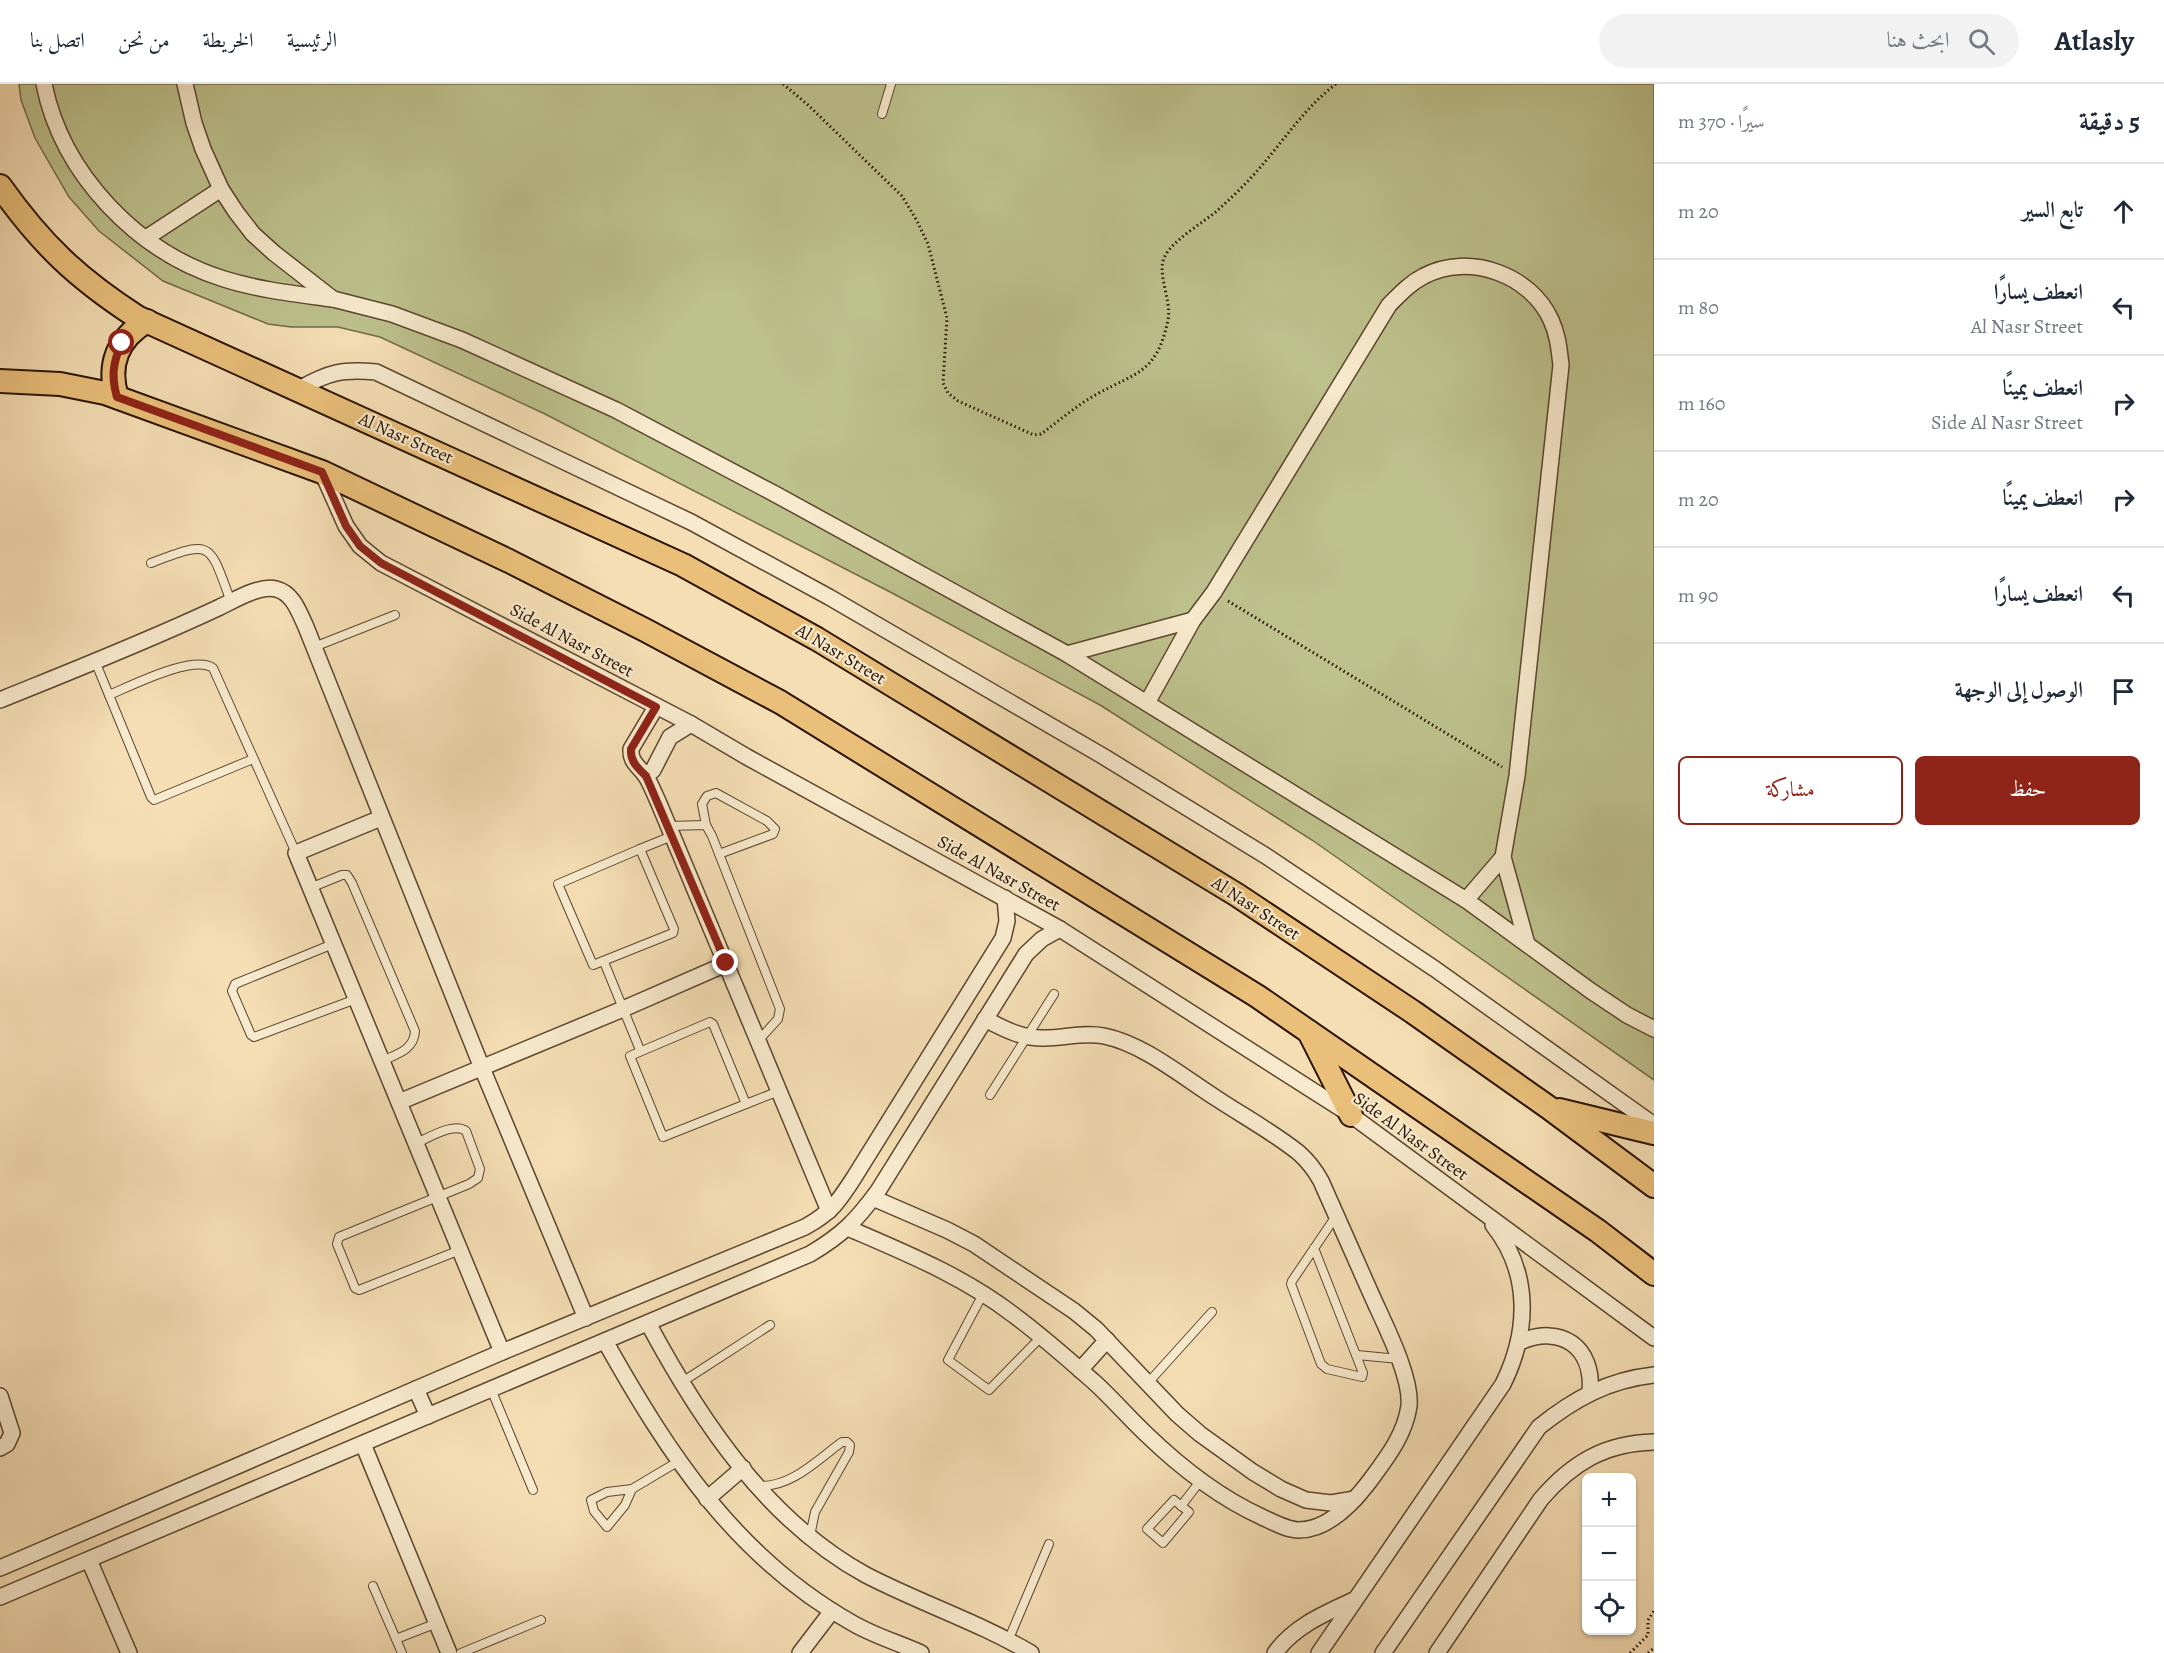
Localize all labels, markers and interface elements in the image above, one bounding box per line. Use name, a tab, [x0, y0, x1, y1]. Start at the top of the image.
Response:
search box	[1599, 14, 2019, 68]
text: Atlasly	[2055, 22, 2134, 60]
text: ابحث هنا	[1887, 25, 1950, 55]
icon: search	[1965, 25, 1998, 58]
text: اتصل بنا	[30, 26, 85, 54]
text: من نحن	[118, 26, 170, 54]
text: الخريطة	[203, 26, 254, 54]
text: الرئيسية	[287, 26, 337, 54]
text: 5 دقيقة	[2079, 104, 2140, 139]
text: سيرًا · 370 m	[1678, 108, 1765, 135]
text: تابع السير	[2022, 195, 2083, 225]
icon: ahead	[2107, 195, 2140, 228]
text: 20 m	[1678, 198, 1719, 225]
text: انعطف يسارًا	[1994, 277, 2083, 307]
icon: left	[2107, 291, 2140, 324]
text: 80 m	[1678, 294, 1719, 321]
text: Al Nasr Street	[1971, 313, 2083, 340]
route start	[108, 329, 134, 355]
text: انعطف يمينًا	[2003, 373, 2083, 403]
icon: right	[2107, 387, 2140, 420]
text: 160 m	[1678, 390, 1725, 417]
street label: Al Nasr Street	[354, 406, 457, 470]
text: Side Al Nasr Street	[1931, 409, 2083, 436]
text: انعطف يمينًا	[2003, 483, 2083, 513]
icon: right	[2107, 483, 2140, 516]
text: 20 m	[1678, 486, 1719, 513]
text: انعطف يسارًا	[1994, 579, 2083, 609]
icon: left	[2107, 579, 2140, 612]
text: 90 m	[1678, 582, 1718, 609]
street label: Side Al Nasr Street	[506, 597, 638, 683]
street label: Al Nasr Street	[791, 617, 891, 690]
text: الوصول إلى الوجهة	[1955, 675, 2083, 705]
icon: arrive	[2107, 675, 2140, 708]
button: مشاركة	[1678, 756, 1903, 825]
button: حفظ	[1915, 756, 2140, 825]
street label: Side Al Nasr Street	[933, 829, 1065, 917]
street label: Al Nasr Street	[1206, 870, 1305, 946]
route end	[712, 949, 738, 975]
street label: Side Al Nasr Street	[1349, 1086, 1473, 1186]
map controls	[1582, 1473, 1636, 1635]
button: +	[1582, 1473, 1636, 1527]
button: −	[1582, 1527, 1636, 1581]
button: locate	[1582, 1581, 1636, 1635]

